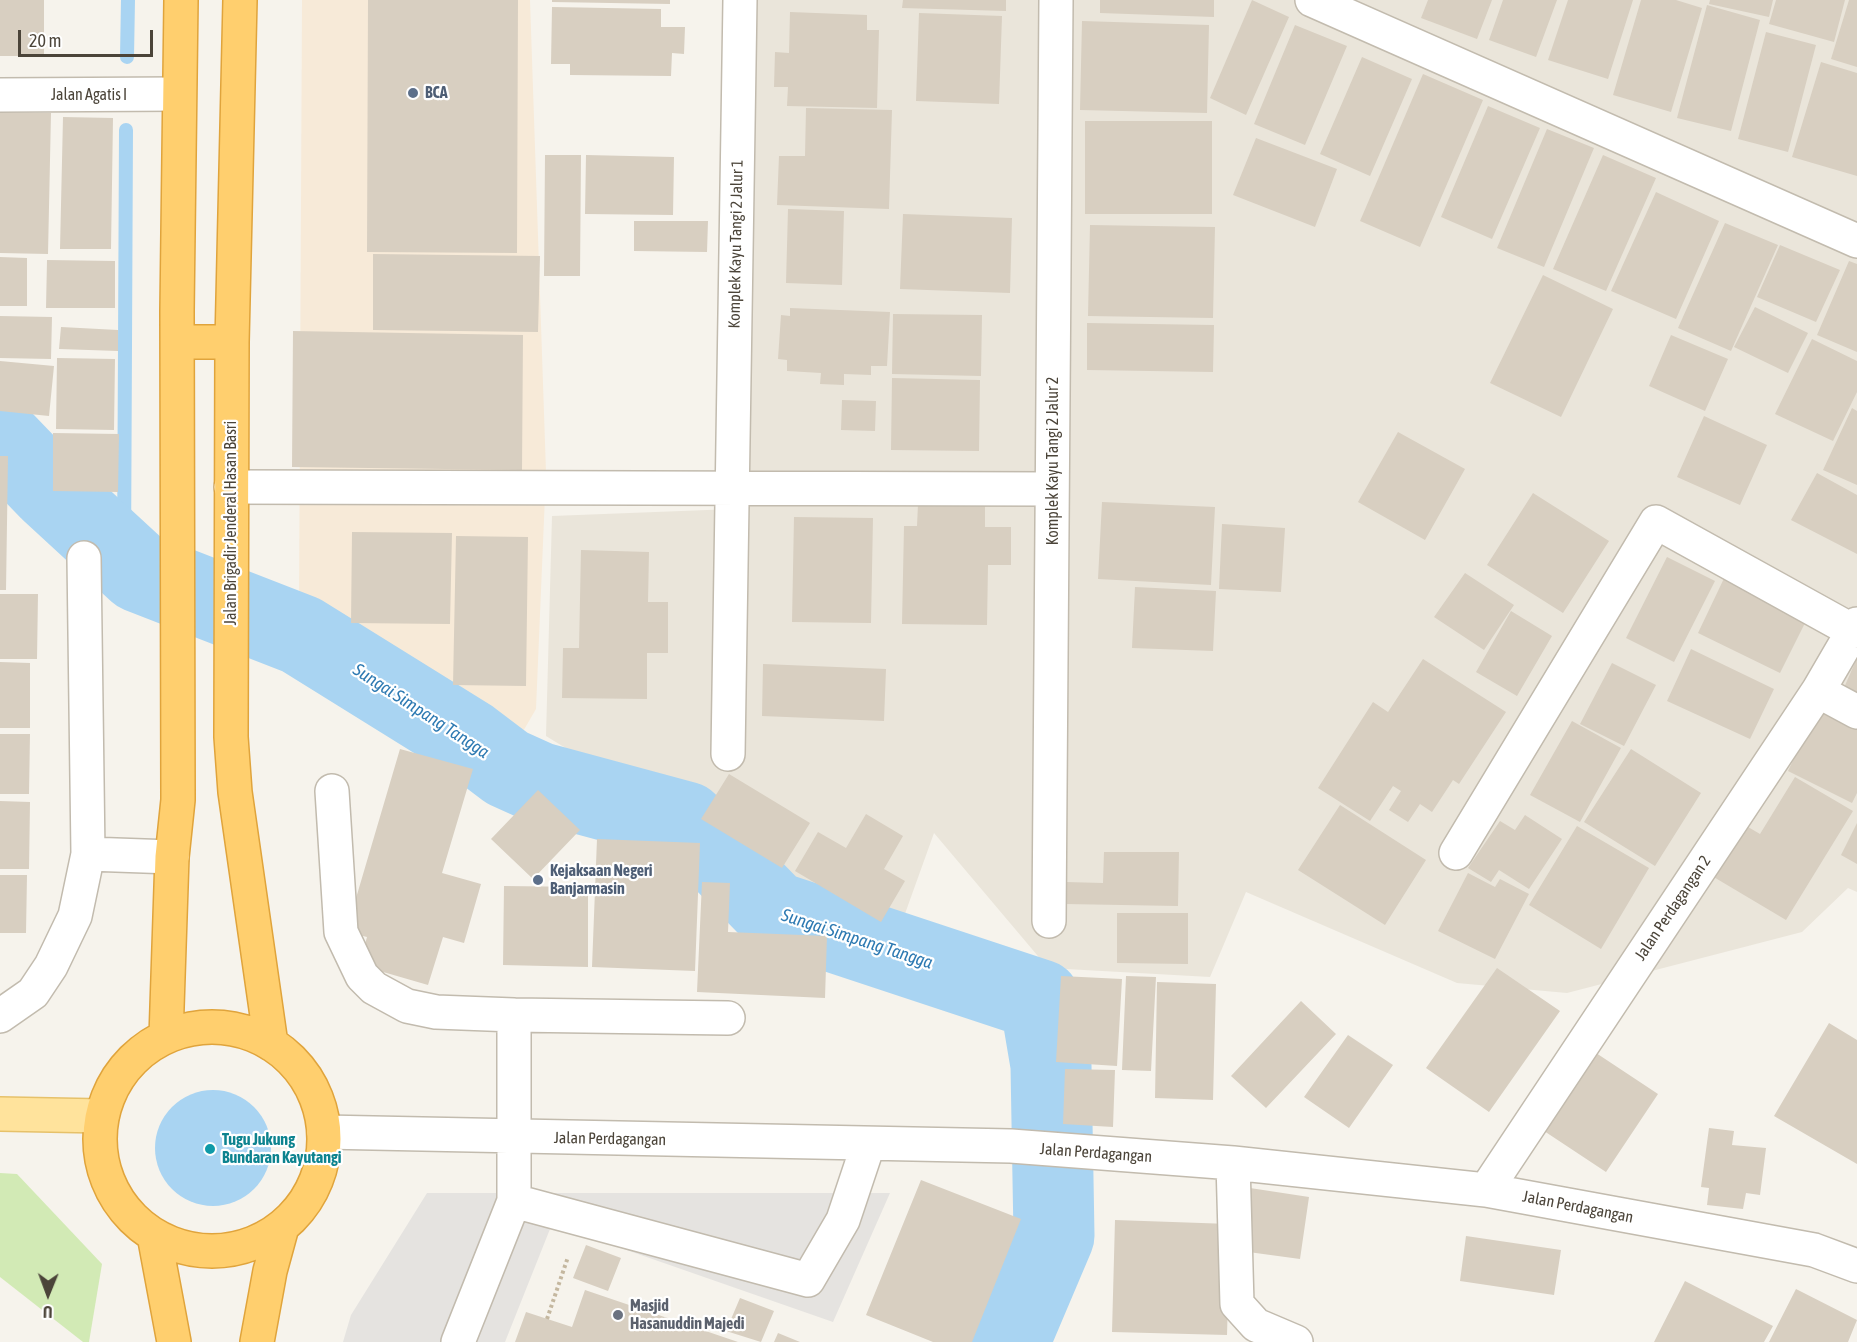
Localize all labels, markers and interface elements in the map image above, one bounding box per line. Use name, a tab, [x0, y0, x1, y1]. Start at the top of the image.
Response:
scale bar	[21, 18, 156, 56]
text: 20 m	[29, 30, 61, 51]
place label: BCA	[425, 83, 448, 103]
street label: Jalan Agatis I	[51, 85, 127, 105]
marker: BCA	[406, 86, 420, 100]
street label: Komplek Kayu Tangi 2 Jalur 1	[725, 159, 747, 329]
street label: Komplek Kayu Tangi 2 Jalur 2	[1043, 377, 1063, 545]
street label: Jalan Brigadir Jenderal Hasan Basri	[221, 421, 241, 625]
water label: Sungai Simpang Tangga	[349, 659, 493, 763]
street label: Jalan Perdagangan 2	[1631, 852, 1715, 964]
place label: Kejaksaan Negeri Banjarmasin	[550, 861, 652, 899]
marker: Kejaksaan Negeri Banjarmasin	[531, 873, 545, 887]
water label: Sungai Simpang Tangga	[779, 904, 935, 974]
street label: Jalan Perdagangan	[554, 1128, 666, 1150]
place label: Tugu Jukung Bundaran Kayutangi	[222, 1130, 342, 1168]
street label: Jalan Perdagangan	[1039, 1140, 1153, 1166]
marker: Tugu Jukung Bundaran Kayutangi	[203, 1142, 217, 1156]
street label: Jalan Perdagangan	[1521, 1187, 1635, 1227]
north arrow	[18, 1264, 78, 1324]
place label: Masjid Hasanuddin Majedi	[630, 1296, 744, 1334]
text: U	[43, 1303, 53, 1321]
marker: Masjid Hasanuddin Majedi	[611, 1308, 625, 1322]

